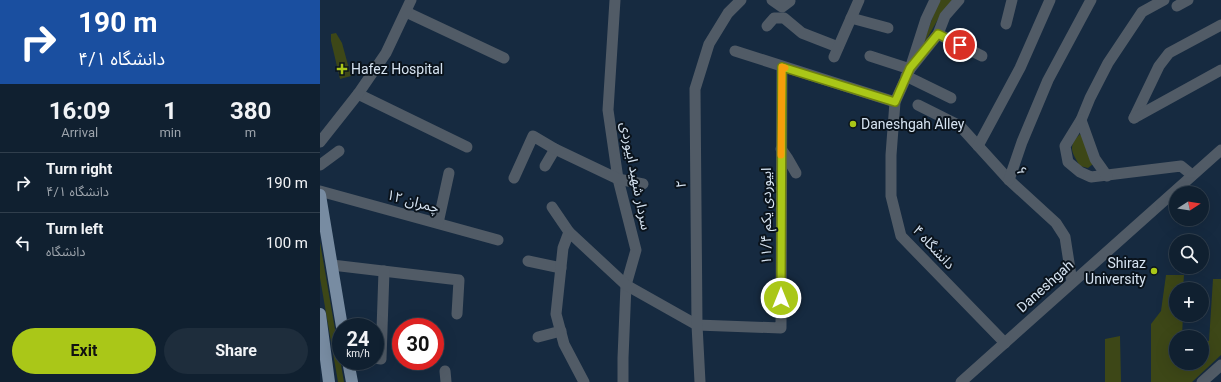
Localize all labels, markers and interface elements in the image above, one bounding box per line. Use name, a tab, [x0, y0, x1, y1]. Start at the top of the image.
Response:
text: 190 m	[78, 6, 157, 39]
icon: right	[12, 16, 64, 68]
pin	[943, 28, 977, 62]
icon: arrive	[949, 34, 971, 56]
text: ۴/۱ دانشگاه	[78, 48, 165, 69]
place label: Hafez Hospital	[351, 61, 443, 77]
marker: Hafez Hospital	[336, 63, 348, 75]
text: 16:09	[49, 97, 111, 125]
text: 1	[163, 97, 177, 125]
text: 380	[230, 97, 271, 125]
place label: Daneshgah Alley	[861, 116, 965, 132]
marker: Daneshgah Alley	[848, 119, 858, 129]
street label: سردار شهید ابیوردی	[617, 121, 654, 232]
text: Arrival	[61, 125, 98, 140]
text: min	[159, 125, 181, 140]
text: m	[245, 125, 256, 140]
text: Turn right	[46, 160, 112, 178]
street label: ۶	[1014, 162, 1030, 180]
street label: ۱۱/۴ ابیوردی یکم	[758, 168, 777, 264]
icon: right	[12, 172, 34, 194]
text: 190 m	[266, 174, 308, 192]
street label: ۲	[673, 180, 689, 188]
text: ۴/۱ دانشگاه	[46, 184, 109, 199]
street label: ۱۲ چمران	[384, 186, 441, 218]
north arrow	[1169, 186, 1209, 226]
map controls	[1169, 186, 1209, 370]
text: Turn left	[46, 220, 103, 238]
street label: ۴ دانشگاه	[910, 222, 958, 272]
icon: left	[12, 232, 34, 254]
text: 100 m	[266, 234, 308, 252]
button: search	[1169, 234, 1209, 274]
text: دانشگاه	[46, 244, 86, 259]
place label: Shiraz University	[1085, 255, 1146, 287]
street label: Daneshgah	[1014, 257, 1076, 315]
marker: Shiraz University	[1149, 266, 1159, 276]
position arrow	[760, 277, 802, 319]
button: +	[1169, 282, 1209, 322]
speed limit sign: 30	[392, 318, 444, 370]
text: 24	[347, 327, 369, 351]
button: Exit	[12, 328, 156, 374]
button: Share	[164, 328, 308, 374]
button: −	[1169, 330, 1209, 370]
text: km/h	[346, 348, 370, 359]

